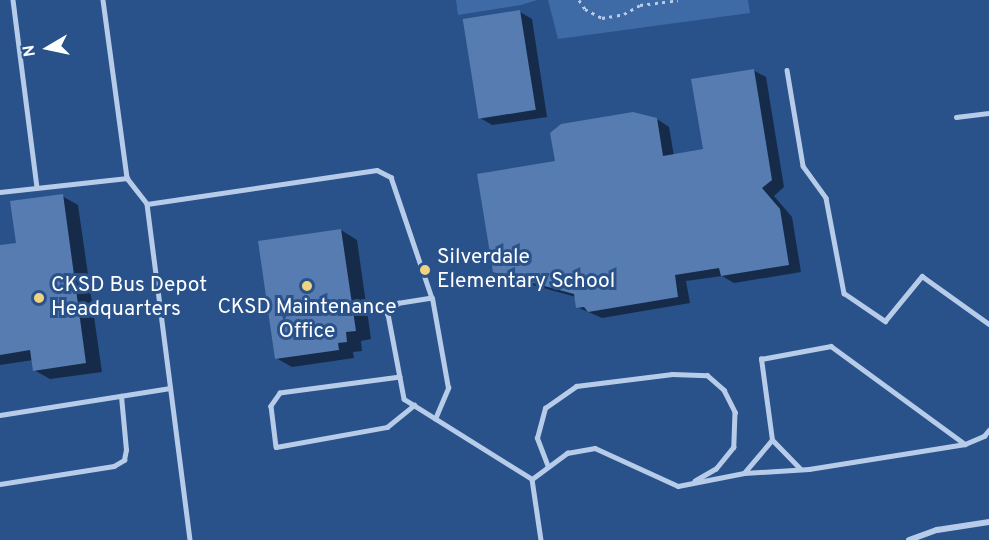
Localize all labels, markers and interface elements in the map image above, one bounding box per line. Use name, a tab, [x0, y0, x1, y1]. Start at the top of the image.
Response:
north arrow	[18, 18, 78, 78]
text: N	[19, 44, 41, 58]
place label: Silverdale Elementary School	[437, 245, 615, 295]
marker: Silverdale Elementary School	[418, 263, 432, 277]
place label: CKSD Bus Depot Headquarters	[51, 273, 207, 323]
marker: CKSD Maintenance Office	[300, 279, 314, 293]
marker: CKSD Bus Depot Headquarters	[32, 291, 46, 305]
place label: CKSD Maintenance Office	[217, 295, 397, 345]

